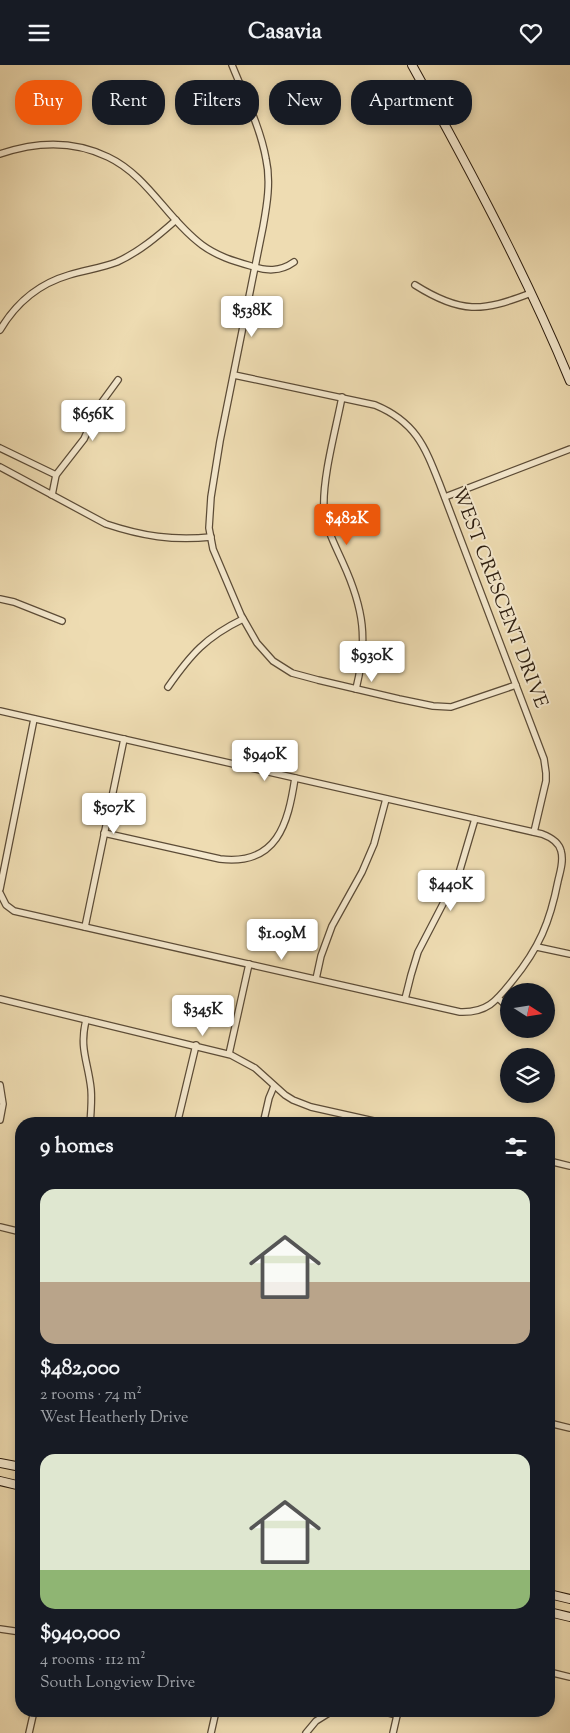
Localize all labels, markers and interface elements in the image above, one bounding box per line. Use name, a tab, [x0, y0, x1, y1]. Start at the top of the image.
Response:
text: Casavia	[248, 17, 322, 49]
icon: menu	[25, 19, 53, 47]
icon: heart	[517, 19, 545, 47]
chip: Buy	[15, 80, 82, 125]
chip: Rent	[92, 80, 165, 125]
chip: Filters	[175, 80, 259, 125]
chip: New	[269, 80, 341, 125]
chip: Apartment	[351, 80, 472, 125]
pin: $538K	[217, 295, 287, 338]
text: $538K	[232, 300, 272, 323]
pin: $656K	[58, 399, 128, 442]
text: $656K	[72, 404, 114, 427]
street label: WEST CRESCENT DRIVE	[444, 484, 554, 713]
pin: $482K	[312, 503, 382, 546]
text: $482K	[325, 508, 369, 531]
pin: $930K	[337, 641, 407, 683]
text: $930K	[351, 645, 393, 668]
pin: $940K	[230, 739, 300, 782]
text: $940K	[243, 744, 287, 767]
pin: $507K	[79, 793, 149, 835]
text: $507K	[93, 797, 135, 820]
pin: $440K	[416, 869, 486, 912]
text: $440K	[429, 874, 473, 897]
pin: $1.09M	[241, 919, 323, 961]
text: $1.09M	[258, 923, 306, 946]
north arrow	[500, 983, 555, 1037]
map controls	[500, 983, 555, 1103]
pin: $345K	[168, 995, 238, 1037]
text: $345K	[183, 999, 223, 1022]
button: layers	[500, 1048, 555, 1103]
text: 9 homes	[40, 1132, 113, 1162]
icon: filters	[502, 1133, 530, 1161]
icon: home	[240, 1222, 330, 1312]
text: $482,000	[40, 1354, 120, 1384]
text: 2 rooms · 74 m²	[40, 1384, 142, 1407]
text: West Heatherly Drive	[40, 1407, 188, 1430]
icon: home	[240, 1487, 330, 1577]
text: $940,000	[40, 1619, 120, 1649]
text: 4 rooms · 112 m²	[40, 1649, 146, 1672]
text: South Longview Drive	[40, 1672, 195, 1695]

